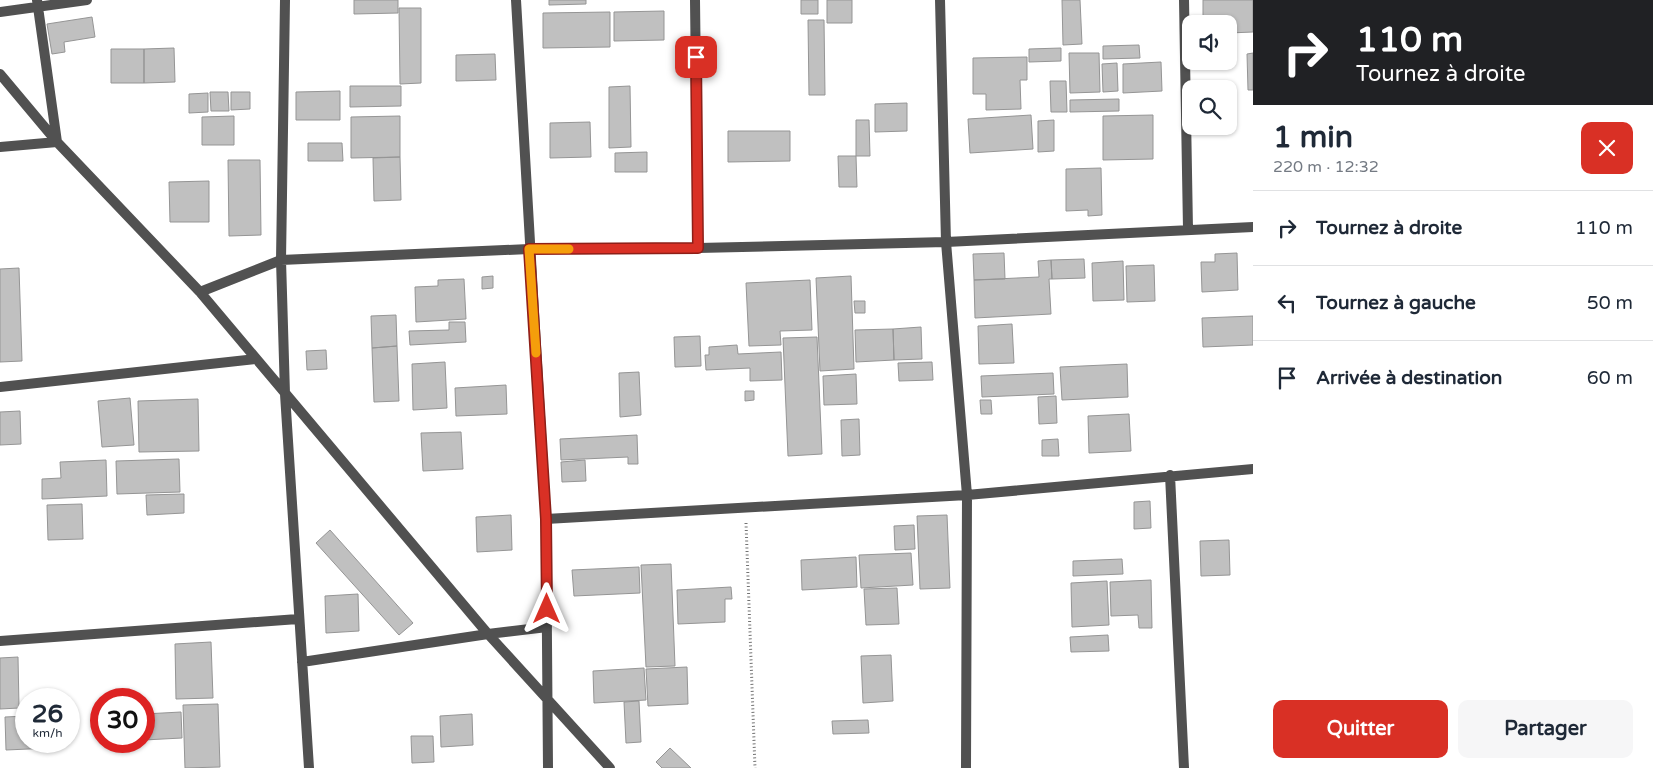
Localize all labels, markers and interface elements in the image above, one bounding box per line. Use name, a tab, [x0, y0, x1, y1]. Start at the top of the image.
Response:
map controls	[1182, 15, 1237, 135]
button: sound	[1182, 15, 1237, 70]
text: 110 m	[1356, 19, 1463, 61]
icon: right	[1273, 20, 1338, 85]
pin	[675, 36, 717, 78]
icon: arrive	[682, 43, 710, 71]
text: Tournez à droite	[1356, 61, 1525, 87]
button: search	[1182, 80, 1237, 135]
text: 1 min	[1273, 119, 1353, 156]
button: close	[1581, 122, 1633, 174]
text: 220 m · 12:32	[1273, 157, 1379, 177]
icon: right	[1273, 214, 1301, 242]
text: Tournez à droite	[1316, 217, 1462, 239]
text: 110 m	[1575, 217, 1633, 239]
icon: left	[1273, 289, 1301, 317]
text: Tournez à gauche	[1316, 292, 1476, 314]
text: 50 m	[1587, 292, 1633, 314]
icon: arrive	[1273, 364, 1301, 392]
text: Arrivée à destination	[1316, 367, 1502, 389]
text: 60 m	[1587, 367, 1633, 389]
position arrow	[520, 582, 572, 634]
speed limit sign: 30	[90, 688, 155, 753]
text: 26	[32, 699, 63, 729]
button: Quitter	[1273, 700, 1448, 758]
button: Partager	[1458, 700, 1633, 758]
text: km/h	[32, 726, 63, 740]

